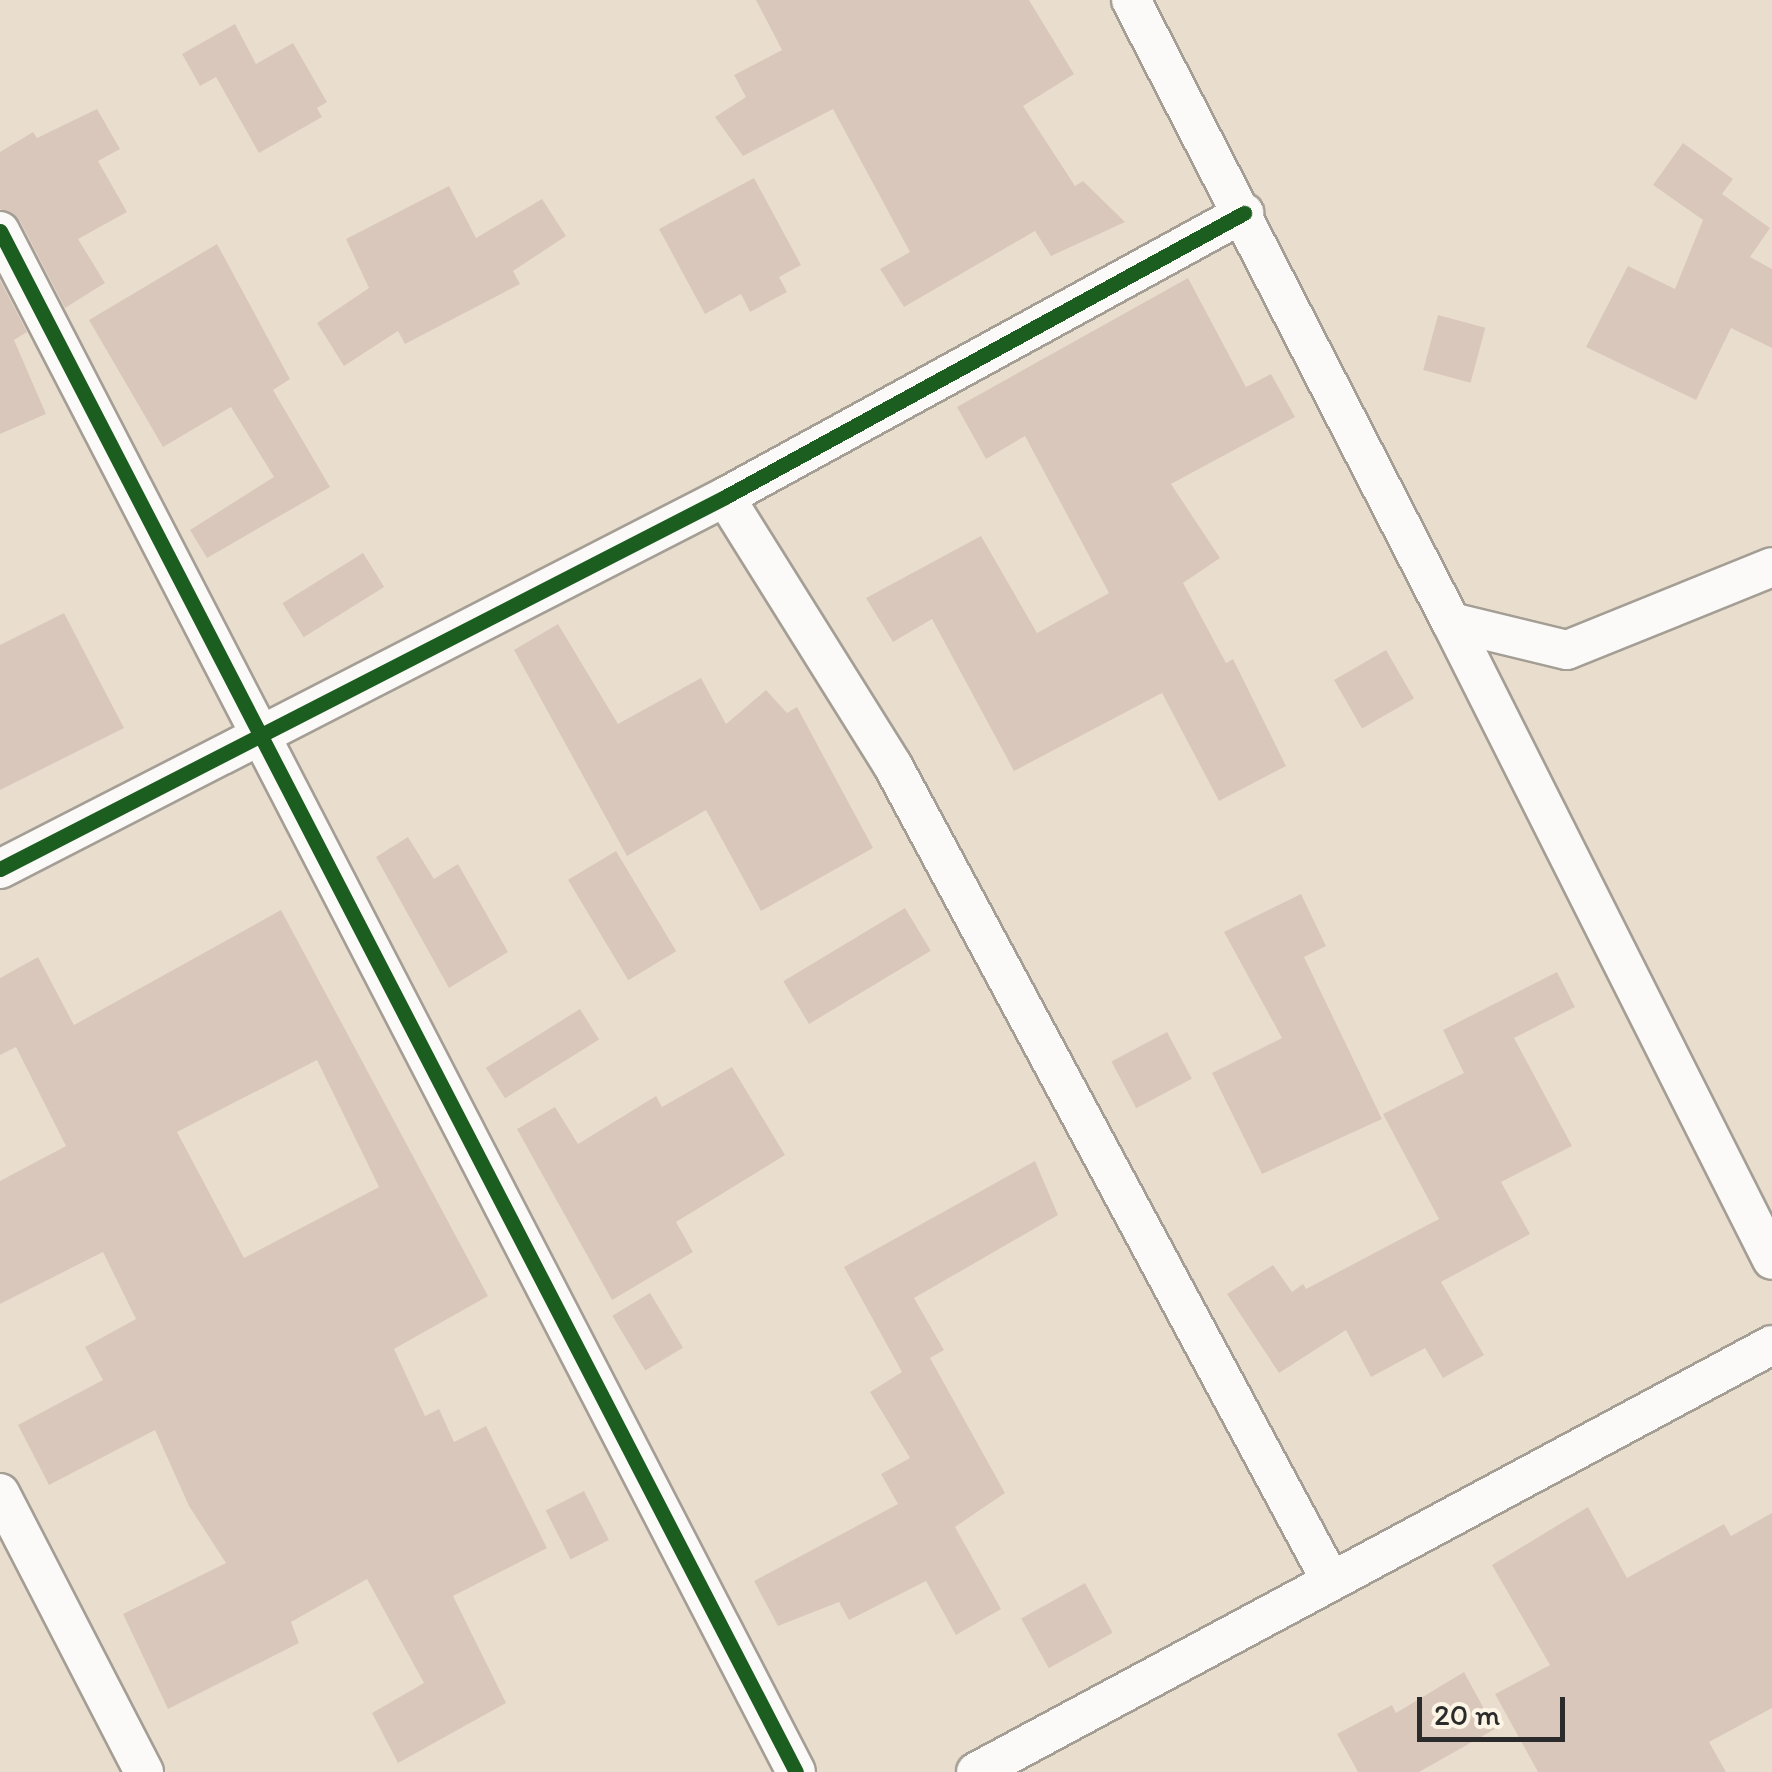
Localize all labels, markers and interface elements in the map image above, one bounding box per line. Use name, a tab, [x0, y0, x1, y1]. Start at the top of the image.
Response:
scale bar	[1422, 1677, 1570, 1739]
text: 20 m	[1434, 1696, 1500, 1733]

